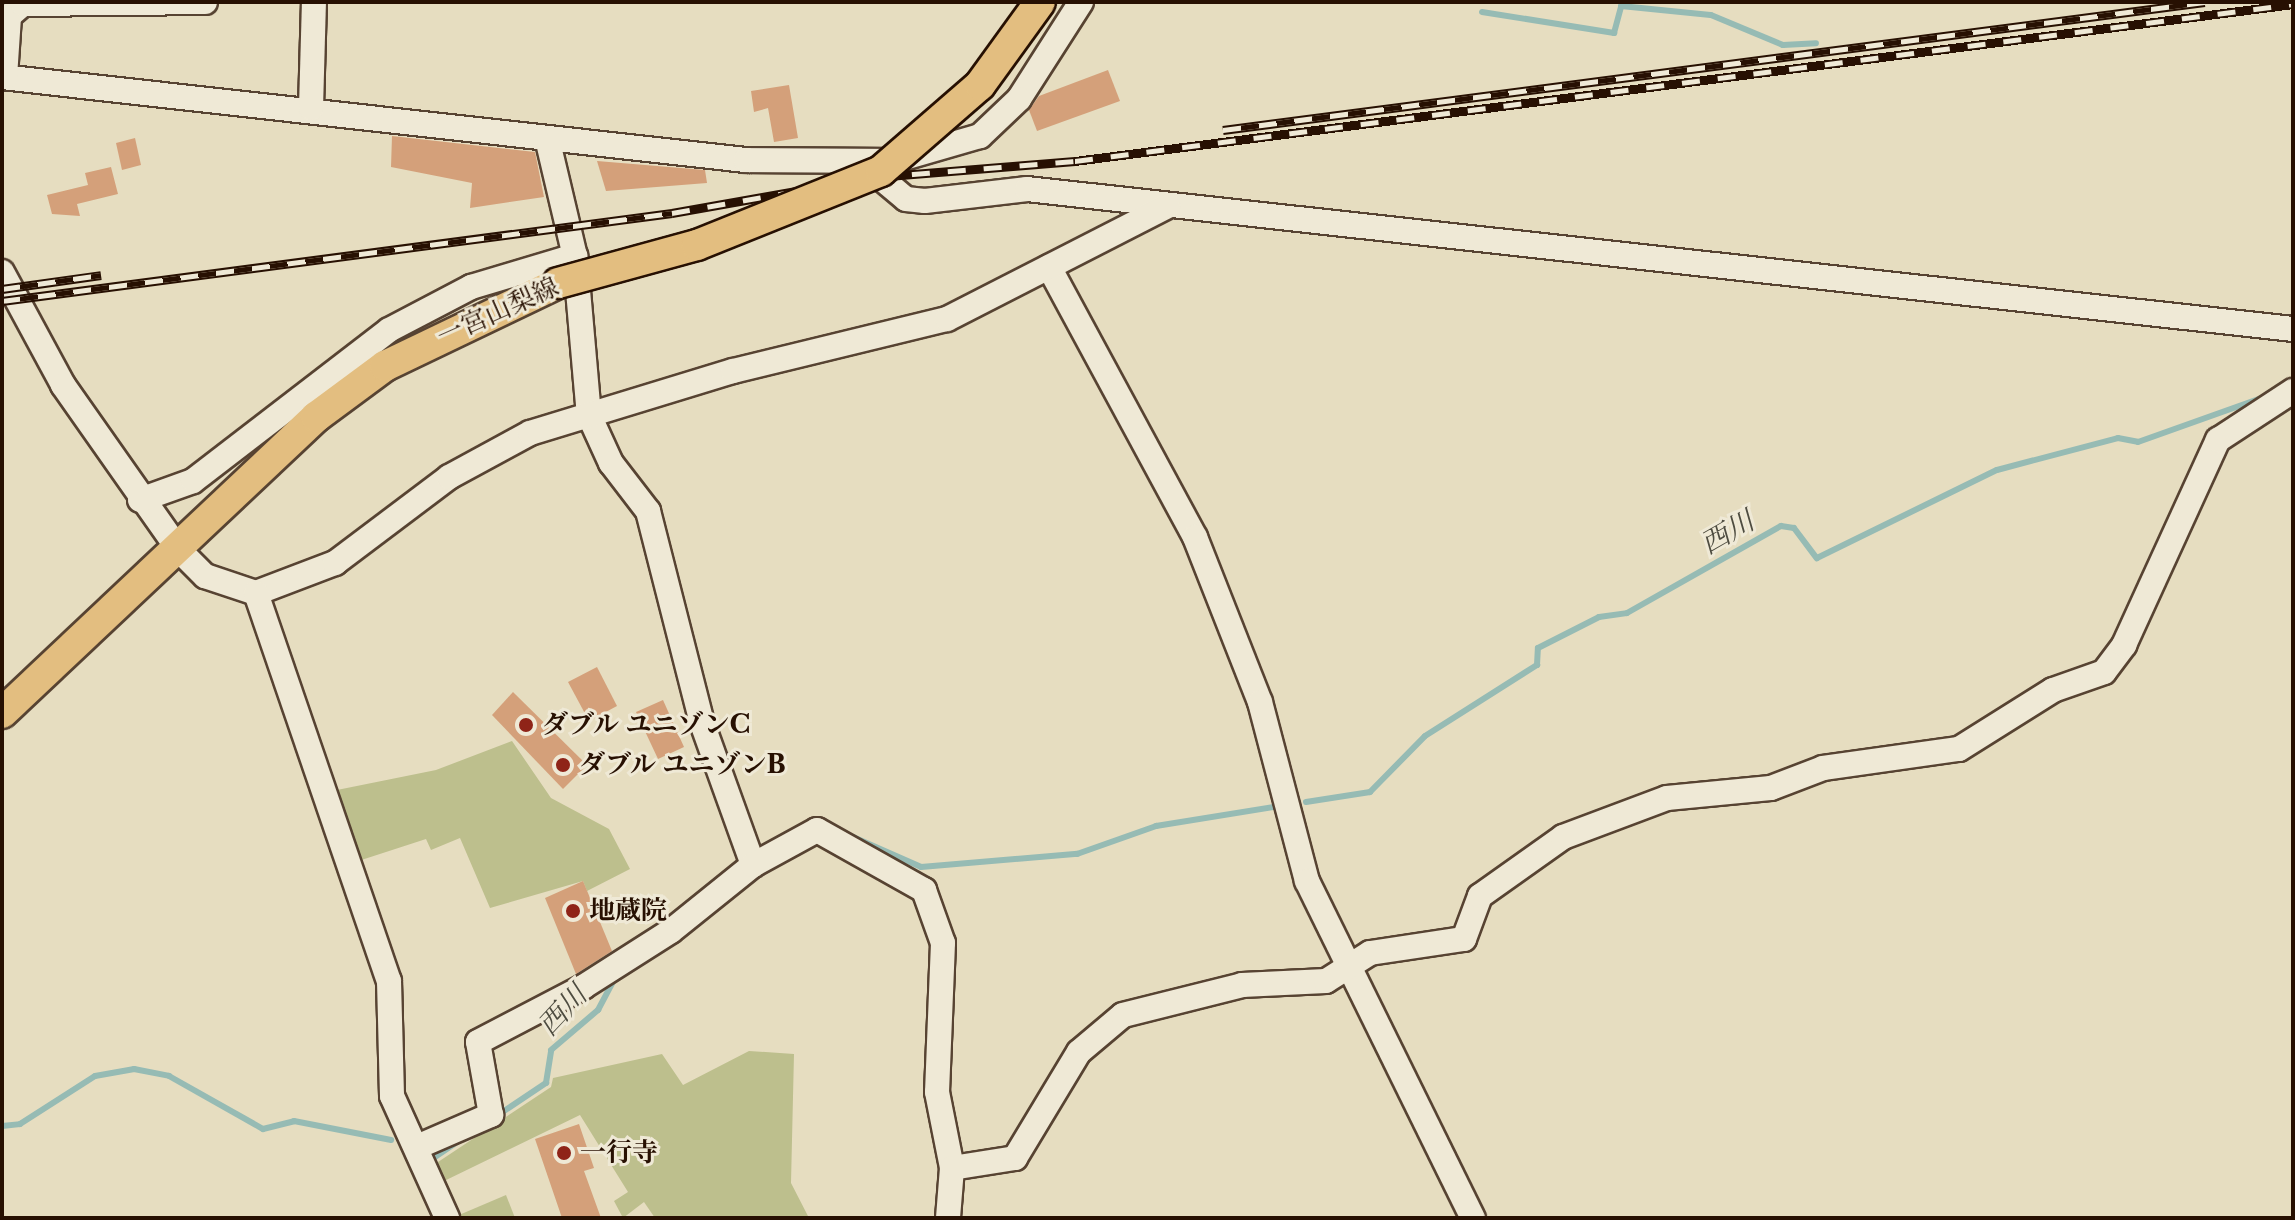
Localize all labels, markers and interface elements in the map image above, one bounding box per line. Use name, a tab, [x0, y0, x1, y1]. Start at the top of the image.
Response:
street label: 一宮山梨線	[432, 271, 564, 353]
water label: 西川	[1694, 503, 1760, 561]
place label: ダブル ユニゾンC	[542, 709, 751, 741]
marker: ダブル ユニゾンC	[517, 716, 535, 734]
place label: ダブル ユニゾンB	[579, 749, 787, 781]
marker: ダブル ユニゾンB	[554, 756, 572, 774]
place label: 地蔵院	[589, 895, 667, 927]
marker: 地蔵院	[564, 902, 582, 920]
water label: 西川	[531, 978, 593, 1042]
place label: 一行寺	[580, 1137, 658, 1169]
marker: 一行寺	[555, 1144, 573, 1162]

